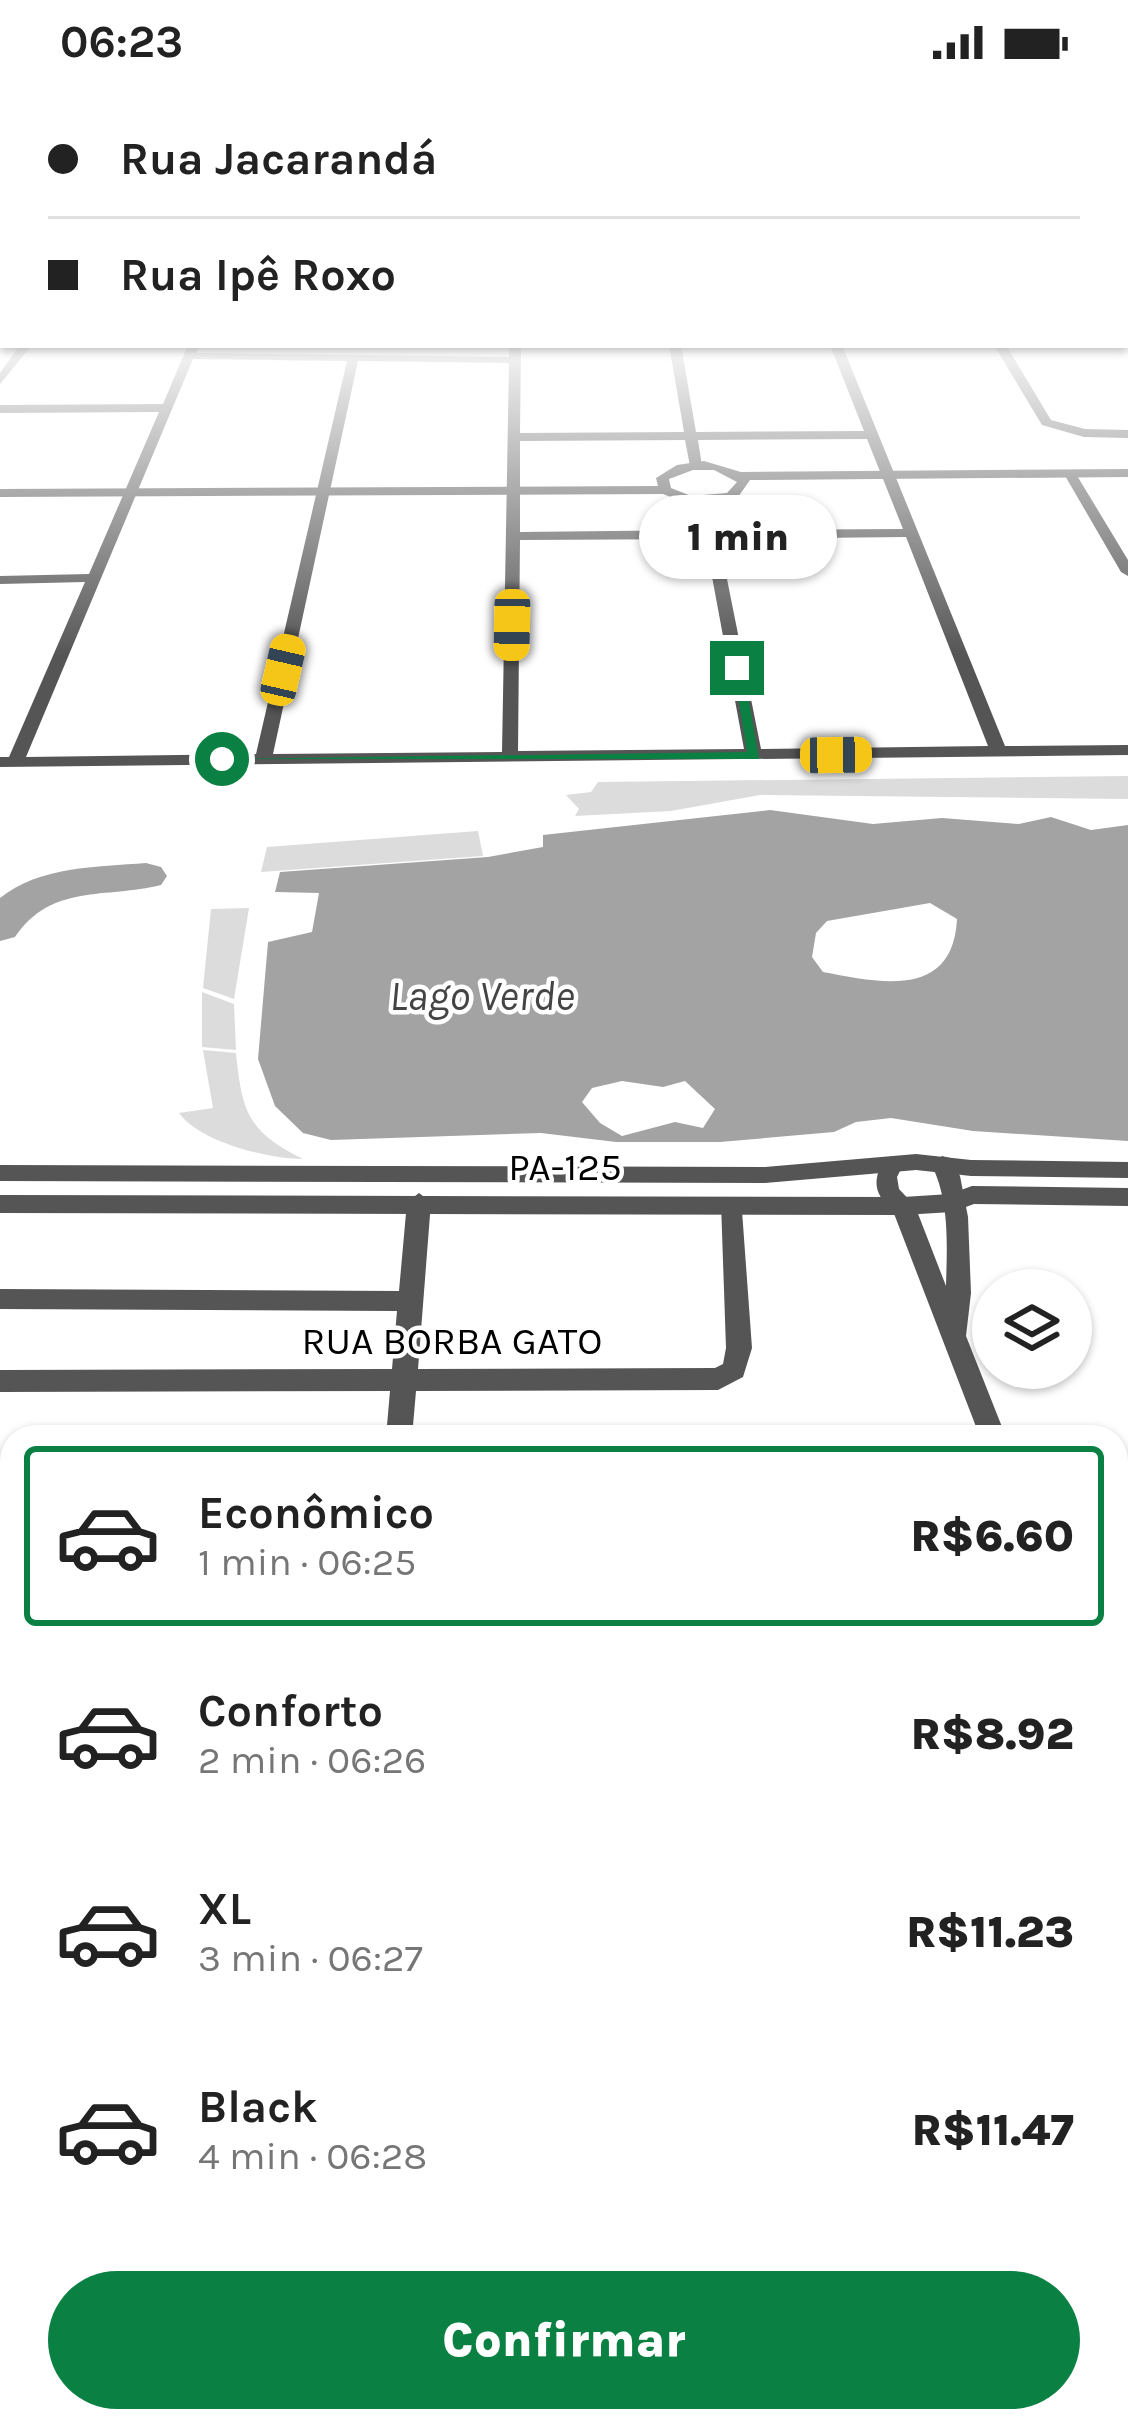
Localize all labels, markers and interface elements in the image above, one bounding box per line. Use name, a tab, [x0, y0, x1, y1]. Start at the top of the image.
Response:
text: 06:23	[60, 16, 183, 68]
text: Rua Jacarandá	[120, 133, 437, 185]
text: Rua Ipê Roxo	[120, 249, 396, 301]
callout: 1 min	[638, 494, 836, 578]
text: 1 min	[687, 514, 789, 560]
car	[493, 589, 531, 661]
car	[257, 631, 309, 709]
route end	[710, 641, 764, 695]
route start	[195, 732, 249, 786]
car	[800, 736, 872, 774]
water label: Lago Verde	[389, 971, 575, 1021]
street label: PA-125	[508, 1144, 622, 1190]
map controls	[972, 1269, 1092, 1389]
button: layers	[972, 1269, 1092, 1389]
street label: RUA BORBA GATO	[302, 1318, 602, 1364]
icon: car	[54, 1482, 162, 1590]
text: Econômico	[198, 1487, 434, 1539]
text: R$6.60	[910, 1510, 1074, 1562]
text: 1 min · 06:25	[198, 1539, 416, 1585]
icon: car	[54, 1680, 162, 1788]
text: Conforto	[198, 1685, 383, 1737]
text: R$8.92	[910, 1708, 1074, 1760]
text: 2 min · 06:26	[198, 1737, 426, 1783]
icon: car	[54, 1878, 162, 1986]
text: XL	[198, 1883, 251, 1935]
text: R$11.23	[906, 1906, 1074, 1958]
text: 3 min · 06:27	[198, 1935, 423, 1981]
icon: car	[54, 2076, 162, 2184]
text: Black	[198, 2081, 318, 2133]
text: R$11.47	[912, 2104, 1074, 2156]
text: 4 min · 06:28	[198, 2133, 427, 2179]
button: Confirmar	[48, 2271, 1080, 2409]

